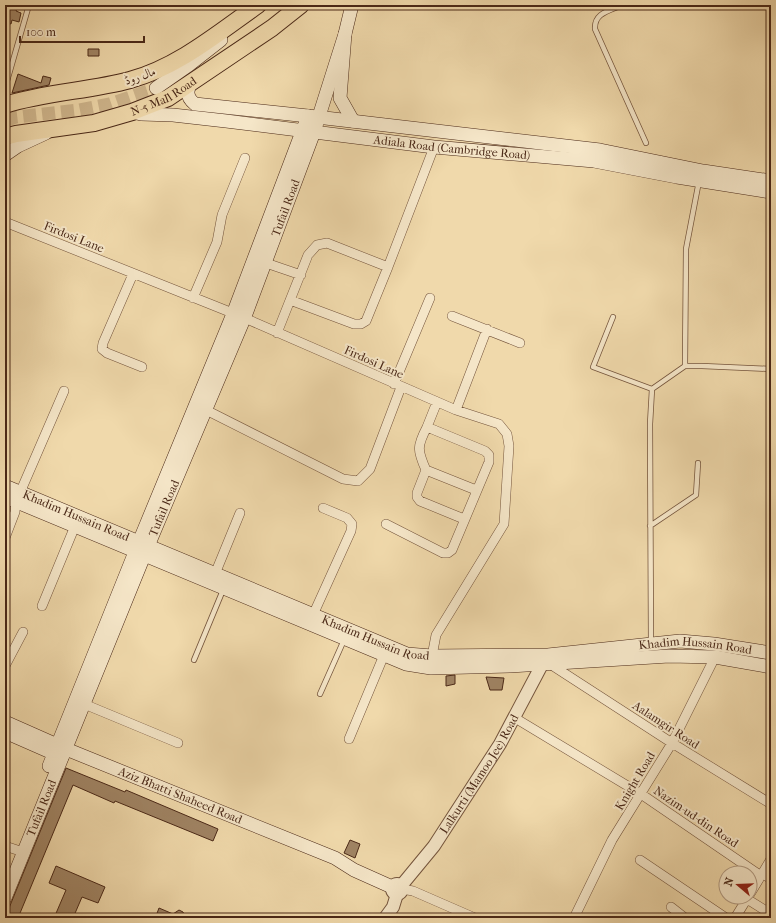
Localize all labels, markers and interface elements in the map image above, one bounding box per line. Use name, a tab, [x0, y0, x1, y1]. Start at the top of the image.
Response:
scale bar	[20, 18, 144, 44]
text: 100 m	[26, 25, 56, 39]
street label: مال روڈ	[122, 64, 158, 89]
street label: N-5 Mall Road	[129, 74, 200, 119]
street label: Adiala Road (Cambridge Road)	[372, 132, 531, 162]
street label: Tufail Road	[268, 177, 303, 239]
street label: Firdosi Lane	[42, 219, 106, 255]
street label: Firdosi Lane	[342, 343, 406, 381]
street label: Tufail Road	[146, 477, 182, 539]
street label: Khadim Hussain Road	[21, 487, 132, 544]
street label: Khadim Hussain Road	[320, 612, 430, 663]
street label: Khadim Hussain Road	[638, 634, 753, 657]
street label: Aalamgir Road	[629, 698, 702, 752]
street label: Lalkurti (Mamoo Jee) Road	[437, 711, 522, 836]
street label: Knight Road	[612, 749, 658, 813]
street label: Aziz Bhatti Shaheed Road	[115, 764, 245, 827]
street label: Tufail Road	[24, 777, 60, 839]
street label: Nazim-ud-din Road	[651, 783, 741, 851]
north arrow	[718, 865, 758, 905]
text: N	[722, 875, 737, 888]

